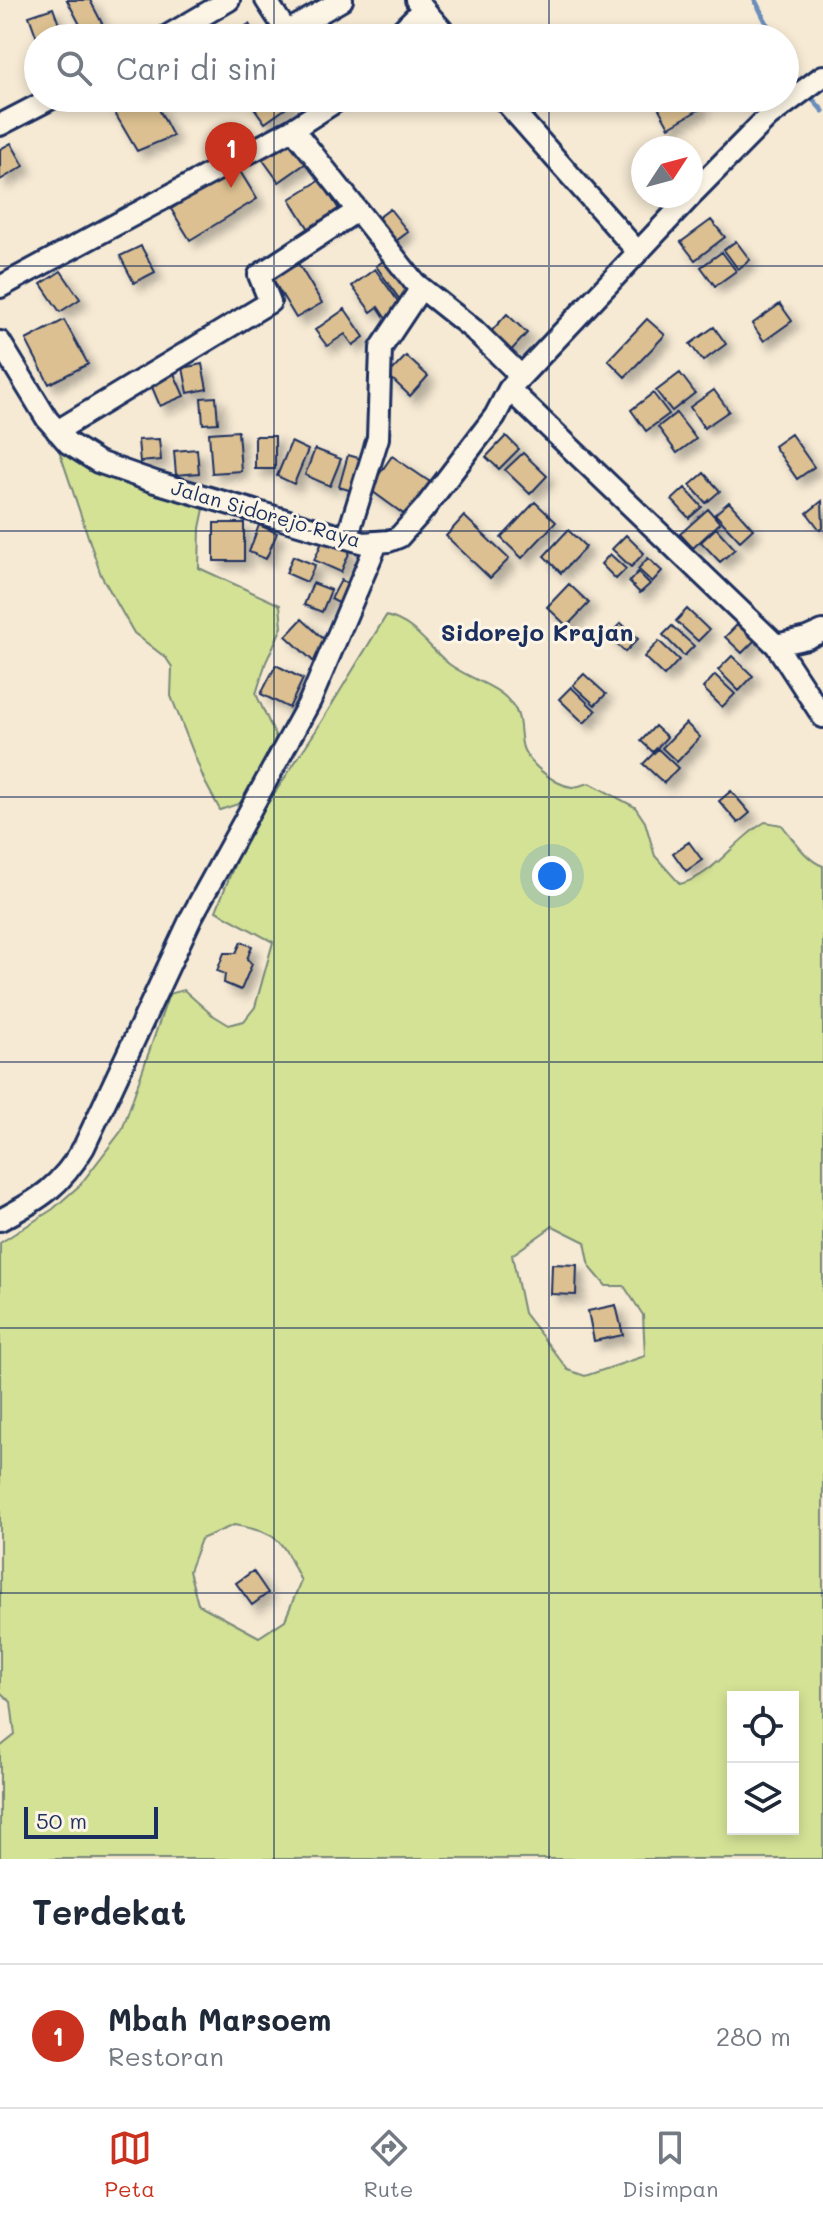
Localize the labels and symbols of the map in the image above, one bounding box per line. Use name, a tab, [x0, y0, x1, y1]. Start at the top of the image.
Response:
pin: 1	[205, 122, 257, 188]
north arrow	[631, 136, 703, 208]
street label: Jalan Sidorejo Raya	[168, 474, 364, 552]
district label: Sidorejo Krajan	[441, 616, 633, 647]
your location	[532, 856, 572, 896]
scale bar	[24, 1803, 158, 1839]

